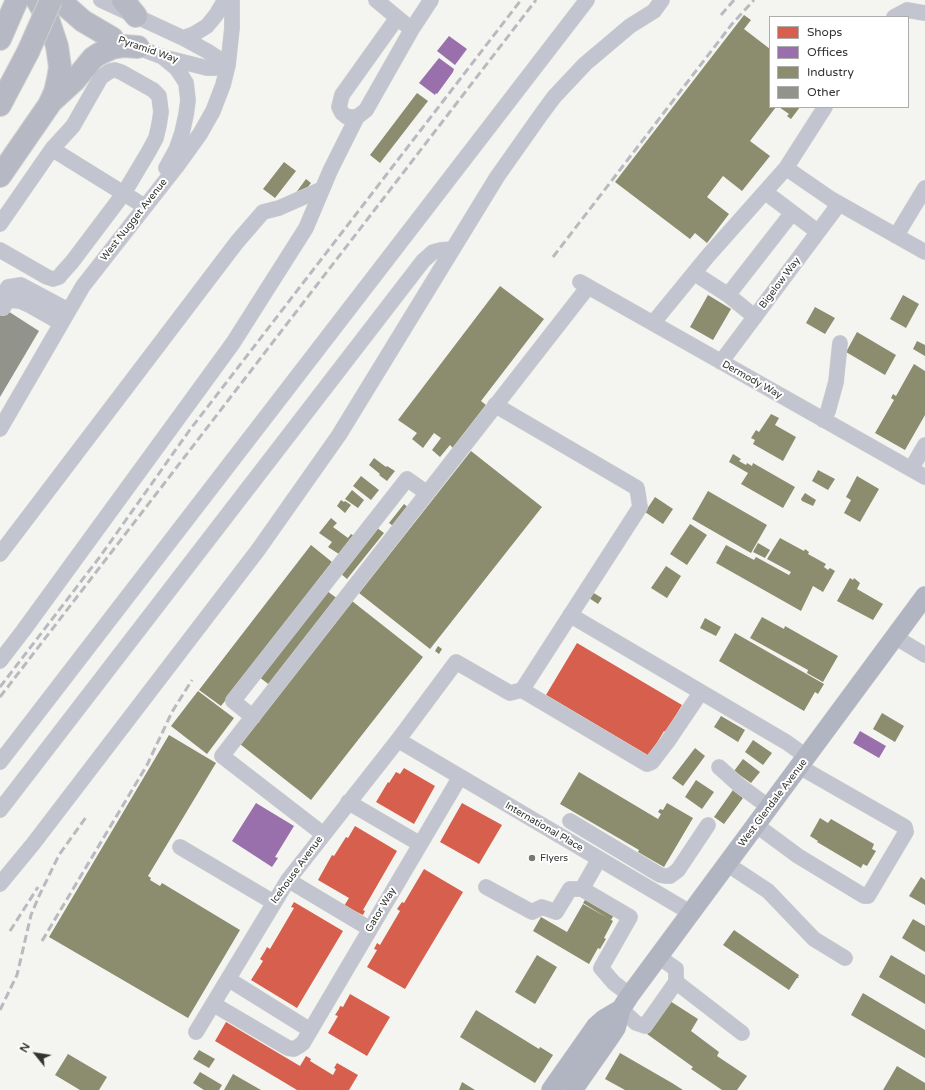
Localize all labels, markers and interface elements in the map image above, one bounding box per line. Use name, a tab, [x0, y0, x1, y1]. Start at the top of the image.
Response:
legend	[769, 16, 909, 108]
text: Shops	[807, 25, 842, 39]
street label: Pyramid Way	[116, 34, 180, 66]
text: Offices	[807, 45, 848, 59]
text: Industry	[807, 65, 854, 79]
text: Other	[807, 85, 840, 99]
street label: West Nugget Avenue	[98, 177, 170, 263]
street label: Bigelow Way	[757, 255, 803, 311]
street label: Dermody Way	[720, 359, 784, 401]
street label: West Glendale Avenue	[736, 757, 810, 849]
street label: International Place	[503, 800, 585, 854]
street label: Icehouse Avenue	[268, 834, 326, 906]
place label: Flyers	[540, 852, 568, 864]
marker: Flyers	[527, 853, 537, 863]
street label: Gator Way	[363, 886, 399, 934]
north arrow	[16, 1034, 56, 1074]
text: N	[17, 1041, 33, 1055]

